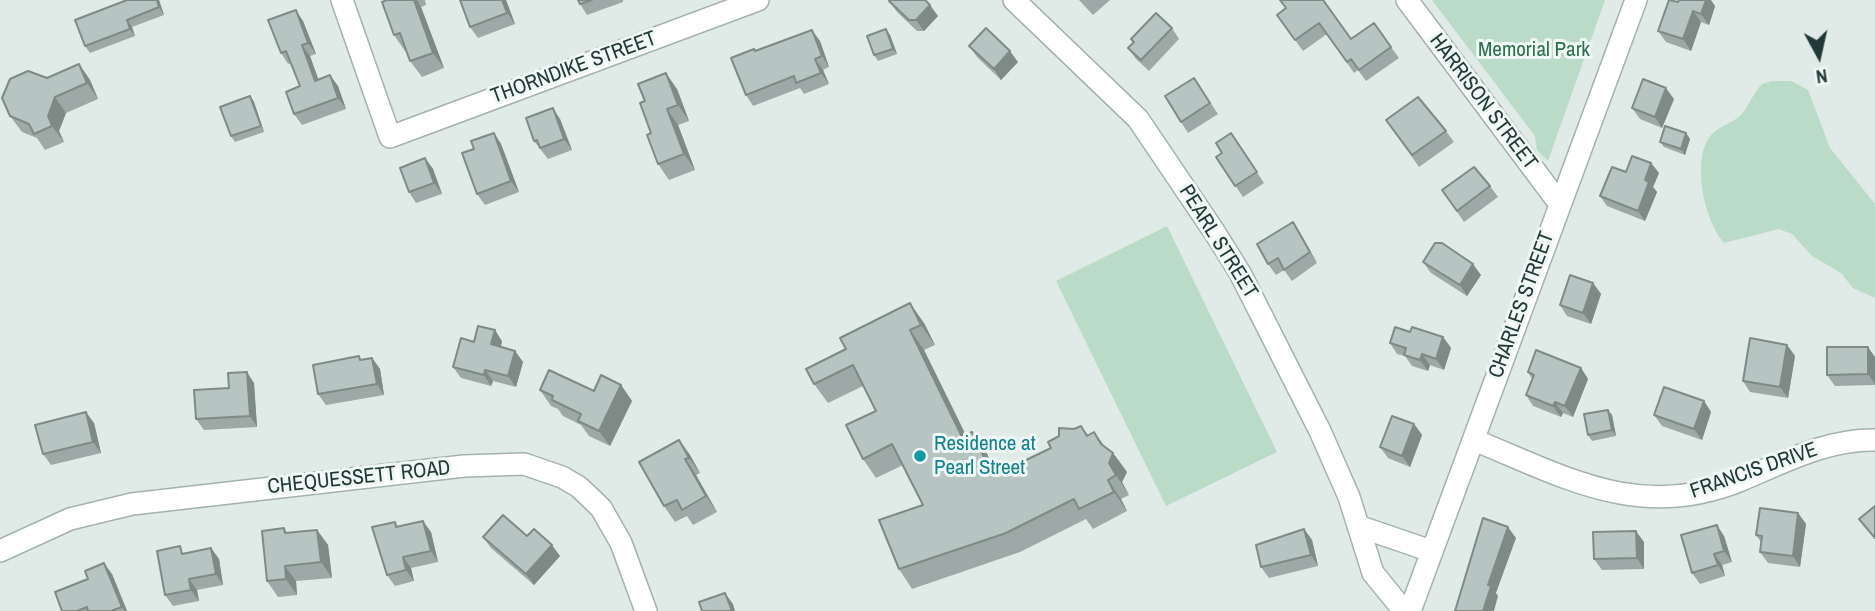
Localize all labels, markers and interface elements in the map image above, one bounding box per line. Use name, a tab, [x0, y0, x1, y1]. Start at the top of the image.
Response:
north arrow	[1784, 21, 1854, 91]
street label: THORNDIKE STREET	[488, 26, 660, 110]
street label: HARRISON STREET	[1424, 29, 1542, 175]
park label: Memorial Park	[1478, 37, 1590, 63]
text: N	[1815, 63, 1829, 90]
street label: PEARL STREET	[1173, 181, 1263, 303]
street label: CHARLES STREET	[1484, 228, 1560, 382]
place label: Residence at Pearl Street	[934, 431, 1035, 481]
street label: FRANCIS DRIVE	[1687, 437, 1821, 505]
marker: Residence at Pearl Street	[912, 448, 928, 464]
street label: CHEQUESSETT ROAD	[266, 456, 452, 500]

